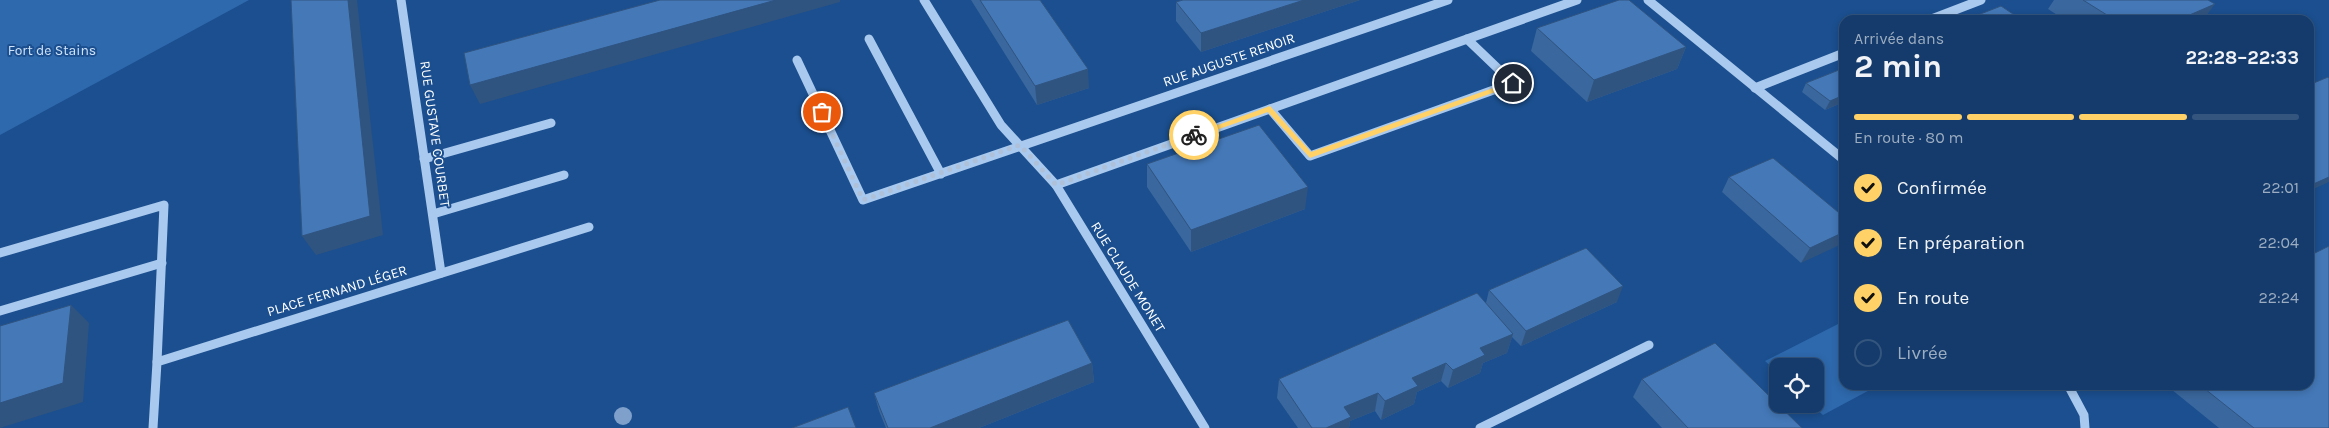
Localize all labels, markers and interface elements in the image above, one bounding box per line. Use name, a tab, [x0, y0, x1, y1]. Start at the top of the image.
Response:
street label: RUE AUGUSTE RENOIR	[1161, 29, 1297, 91]
text: Arrivée dans	[1854, 29, 1944, 48]
park label: Fort de Stains	[8, 42, 96, 59]
text: 22:28–22:33	[2185, 47, 2299, 69]
text: 2 min	[1854, 48, 1942, 85]
street label: RUE GUSTAVE COURBET	[416, 60, 454, 208]
pin	[1492, 62, 1534, 104]
icon: home	[1499, 69, 1527, 97]
pin	[801, 91, 843, 133]
icon: bag	[808, 98, 836, 126]
courier	[1169, 110, 1219, 160]
icon: bike	[1180, 121, 1208, 149]
text: En route · 80 m	[1854, 128, 1963, 147]
icon: check	[1854, 174, 1882, 202]
text: Confirmée	[1897, 177, 1987, 199]
text: 22:01	[2262, 178, 2299, 197]
street label: RUE CLAUDE MONET	[1087, 219, 1169, 335]
icon: check	[1854, 229, 1882, 257]
text: En préparation	[1897, 232, 2025, 254]
text: 22:04	[2258, 233, 2299, 252]
street label: PLACE FERNAND LÉGER	[265, 261, 409, 320]
icon: check	[1854, 284, 1882, 312]
text: En route	[1897, 287, 1969, 309]
text: 22:24	[2259, 288, 2299, 307]
text: Livrée	[1897, 342, 1947, 364]
map controls	[1769, 358, 1824, 413]
button: locate	[1769, 358, 1824, 413]

